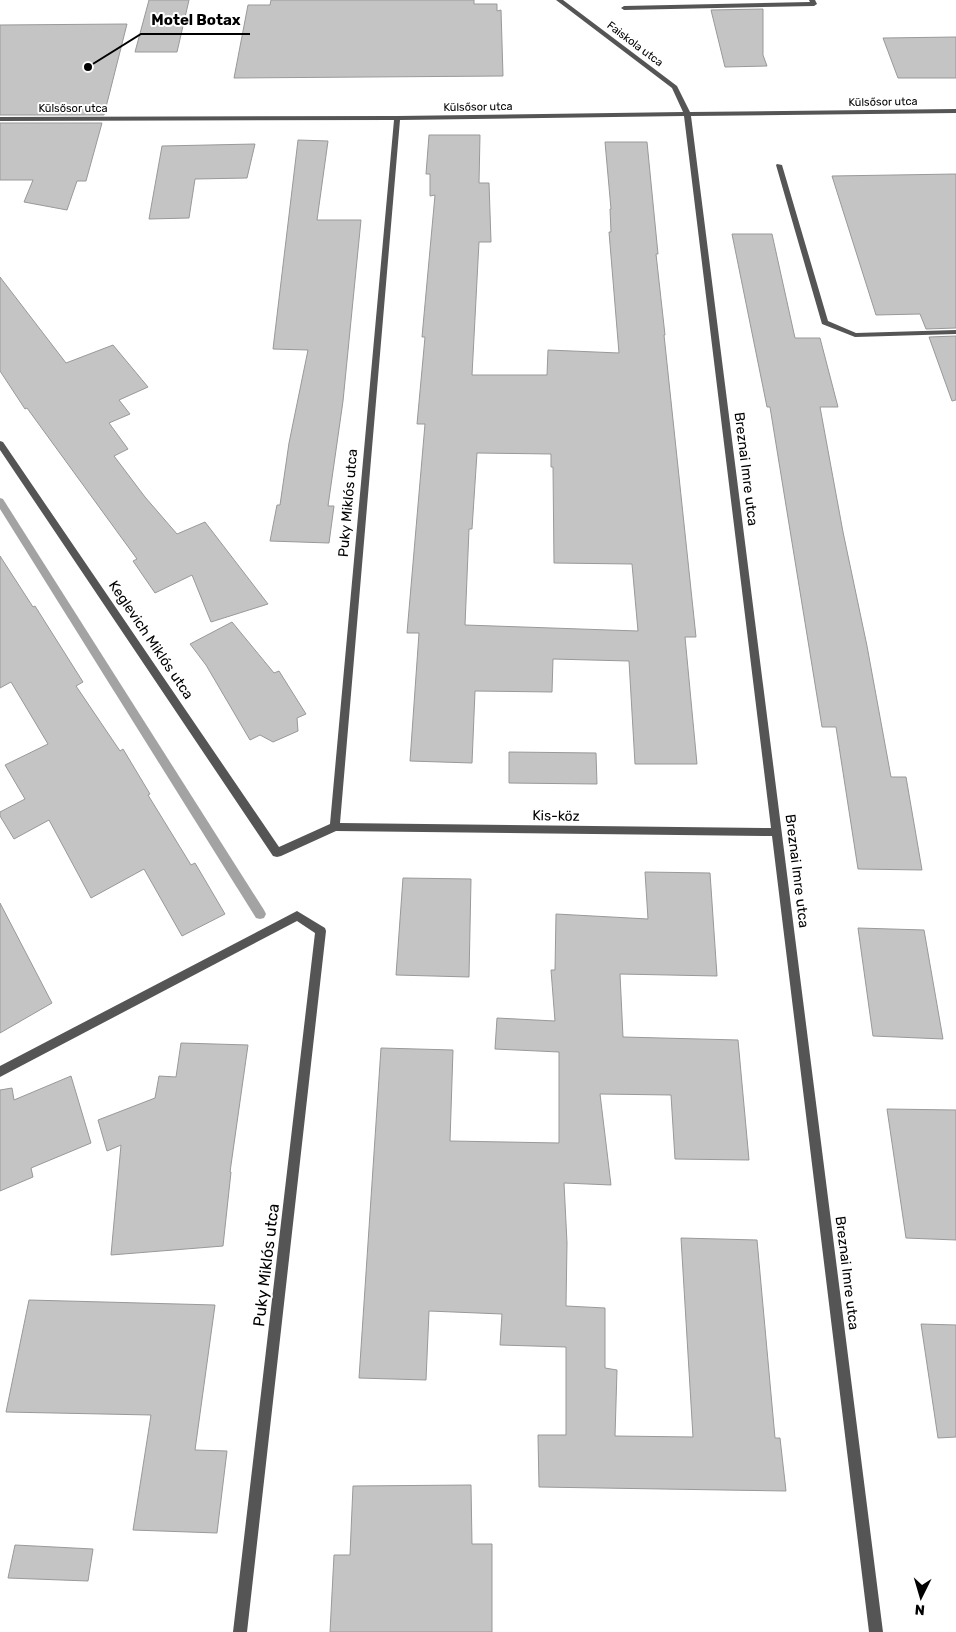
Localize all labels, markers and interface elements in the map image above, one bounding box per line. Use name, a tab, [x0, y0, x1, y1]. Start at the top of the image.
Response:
callout: Motel Botax	[141, 4, 250, 34]
text: Motel Botax	[151, 11, 241, 29]
street label: Faiskola utca	[604, 19, 666, 69]
street label: Külsősor utca	[848, 95, 918, 109]
street label: Külsősor utca	[443, 100, 513, 114]
street label: Külsősor utca	[38, 102, 108, 115]
street label: Breznai Imre utca	[731, 411, 761, 527]
street label: Puky Miklós utca	[335, 448, 361, 558]
street label: Keglevich Miklós utca	[105, 578, 197, 702]
street label: Kis-köz	[532, 807, 580, 825]
street label: Breznai Imre utca	[782, 813, 812, 929]
street label: Puky Miklós utca	[249, 1202, 283, 1328]
street label: Breznai Imre utca	[832, 1215, 862, 1331]
north arrow	[896, 1572, 946, 1622]
text: N	[914, 1601, 926, 1618]

